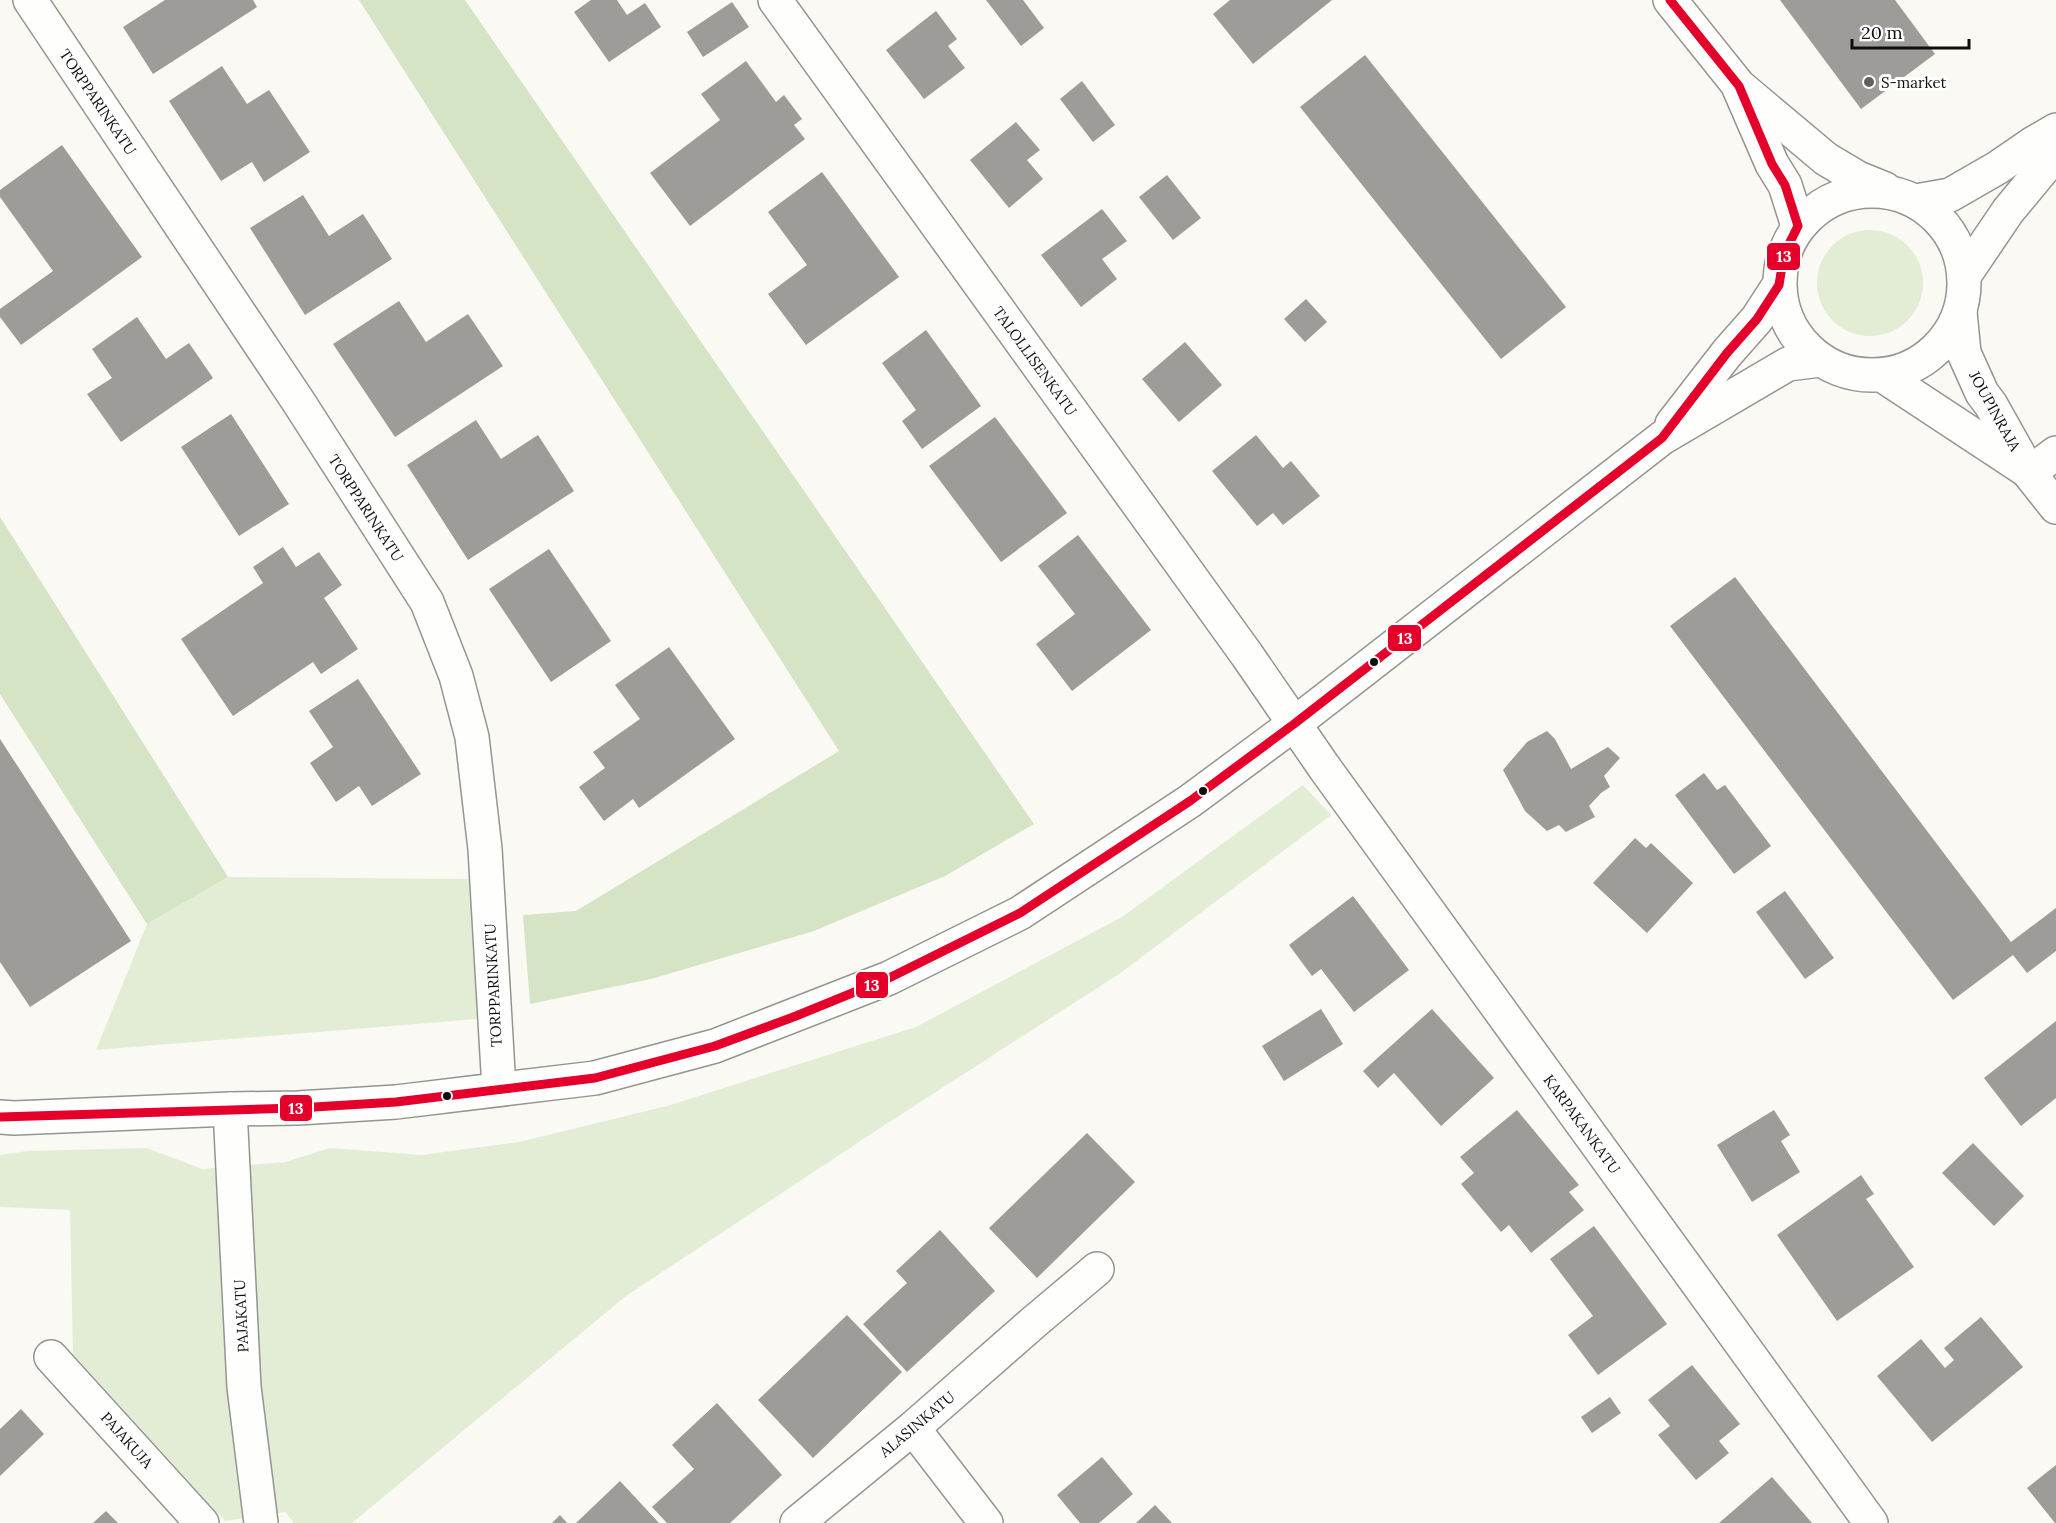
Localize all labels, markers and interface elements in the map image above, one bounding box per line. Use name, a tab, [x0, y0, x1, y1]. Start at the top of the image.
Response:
scale bar	[1852, 12, 1969, 50]
text: 20 m	[1861, 21, 1903, 44]
street label: TORPPARINKATU	[56, 45, 140, 159]
place label: S-market	[1881, 73, 1946, 92]
marker: S-market	[1862, 75, 1876, 89]
line badge: 13	[1766, 242, 1801, 271]
text: 13	[1776, 246, 1792, 266]
street label: TALOLLISENKATU	[989, 303, 1081, 419]
street label: JOUPINRAJA	[1965, 367, 2025, 455]
street label: TORPPARINKATU	[324, 451, 408, 565]
line badge: 13	[1387, 624, 1422, 652]
text: 13	[1397, 628, 1413, 648]
unlabelled marker	[1368, 656, 1380, 668]
unlabelled marker	[1197, 785, 1209, 797]
street label: TORPPARINKATU	[480, 923, 506, 1047]
line badge: 13	[855, 971, 889, 999]
text: 13	[864, 975, 880, 995]
street label: KARPAKANKATU	[1540, 1071, 1624, 1177]
unlabelled marker	[441, 1090, 453, 1102]
line badge: 13	[279, 1094, 313, 1122]
text: 13	[288, 1098, 304, 1118]
street label: PAJAKATU	[230, 1279, 252, 1353]
street label: ALASINKATU	[875, 1387, 959, 1462]
street label: PAJAKUJA	[97, 1408, 158, 1473]

